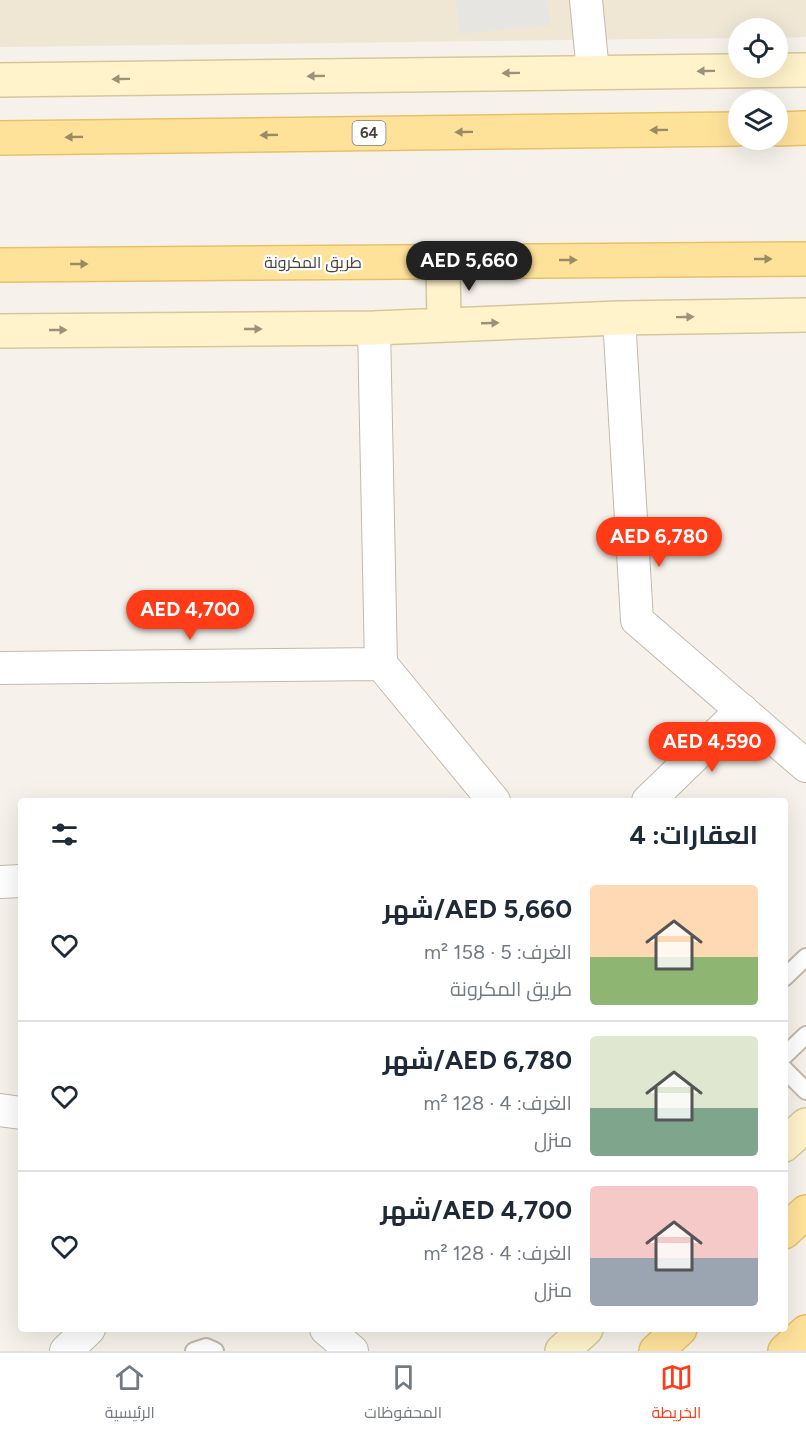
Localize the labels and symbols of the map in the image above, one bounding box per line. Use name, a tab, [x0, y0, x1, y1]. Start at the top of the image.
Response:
one-way arrow	[696, 66, 715, 76]
one-way arrow	[501, 68, 520, 78]
one-way arrow	[306, 71, 325, 81]
one-way arrow	[111, 74, 130, 83]
road number: 64	[352, 121, 386, 145]
one-way arrow	[649, 125, 668, 135]
one-way arrow	[454, 128, 473, 137]
one-way arrow	[259, 130, 278, 140]
one-way arrow	[64, 132, 83, 142]
pin: AED 5,660	[400, 241, 538, 292]
street label: طريق المكرونة	[264, 253, 362, 273]
one-way arrow	[754, 254, 773, 264]
one-way arrow	[559, 255, 578, 265]
one-way arrow	[70, 259, 89, 269]
one-way arrow	[676, 312, 695, 322]
one-way arrow	[481, 318, 500, 328]
one-way arrow	[244, 324, 263, 334]
one-way arrow	[49, 325, 68, 335]
pin: AED 6,780	[590, 517, 728, 568]
pin: AED 4,700	[121, 590, 259, 641]
pin: AED 4,590	[643, 722, 781, 773]

